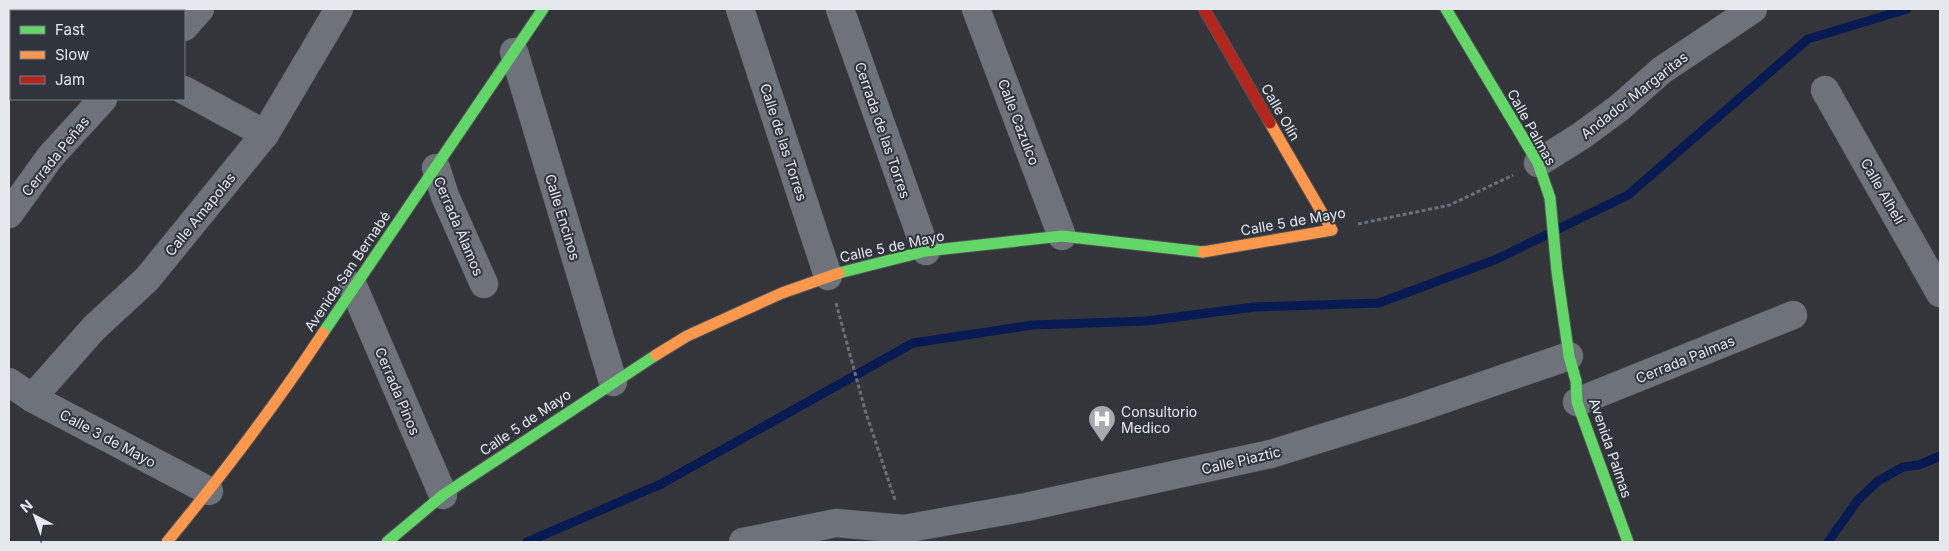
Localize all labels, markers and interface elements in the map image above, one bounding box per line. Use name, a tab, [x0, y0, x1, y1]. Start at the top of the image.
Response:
legend	[10, 10, 185, 100]
text: Fast	[55, 20, 85, 39]
text: Slow	[55, 45, 89, 64]
street label: Andador Margaritas	[1577, 48, 1691, 142]
street label: Cerrada de las Torres	[852, 60, 914, 200]
text: Jam	[55, 70, 85, 89]
street label: Calle Cazulco	[995, 77, 1043, 167]
street label: Calle de las Torres	[757, 81, 811, 203]
street label: Calle Olín	[1258, 81, 1304, 143]
street label: Calle Palmas	[1504, 86, 1560, 168]
street label: Cerrada Peñas	[18, 113, 92, 199]
street label: Calle Alhelí	[1857, 155, 1909, 227]
street label: Calle Amapolas	[161, 169, 239, 259]
street label: Calle Encinos	[542, 172, 584, 262]
street label: Cerrada Álamos	[430, 174, 488, 278]
street label: Calle 5 de Mayo	[1239, 203, 1347, 239]
street label: Avenida San Bernabé	[300, 208, 394, 334]
street label: Calle 5 de Mayo	[838, 227, 946, 265]
street label: Cerrada Palmas	[1633, 331, 1737, 387]
street label: Cerrada Pinos	[372, 345, 424, 437]
street label: Calle 5 de Mayo	[476, 385, 574, 459]
street label: Avenida Palmas	[1586, 396, 1636, 500]
place label: Consultorio Medico	[1121, 403, 1197, 436]
hospital icon: Consultorio Medico	[1087, 404, 1117, 443]
street label: Calle 3 de Mayo	[57, 405, 159, 471]
street label: Calle Piaztic	[1200, 443, 1282, 477]
north arrow	[10, 491, 60, 541]
text: N	[17, 496, 36, 516]

